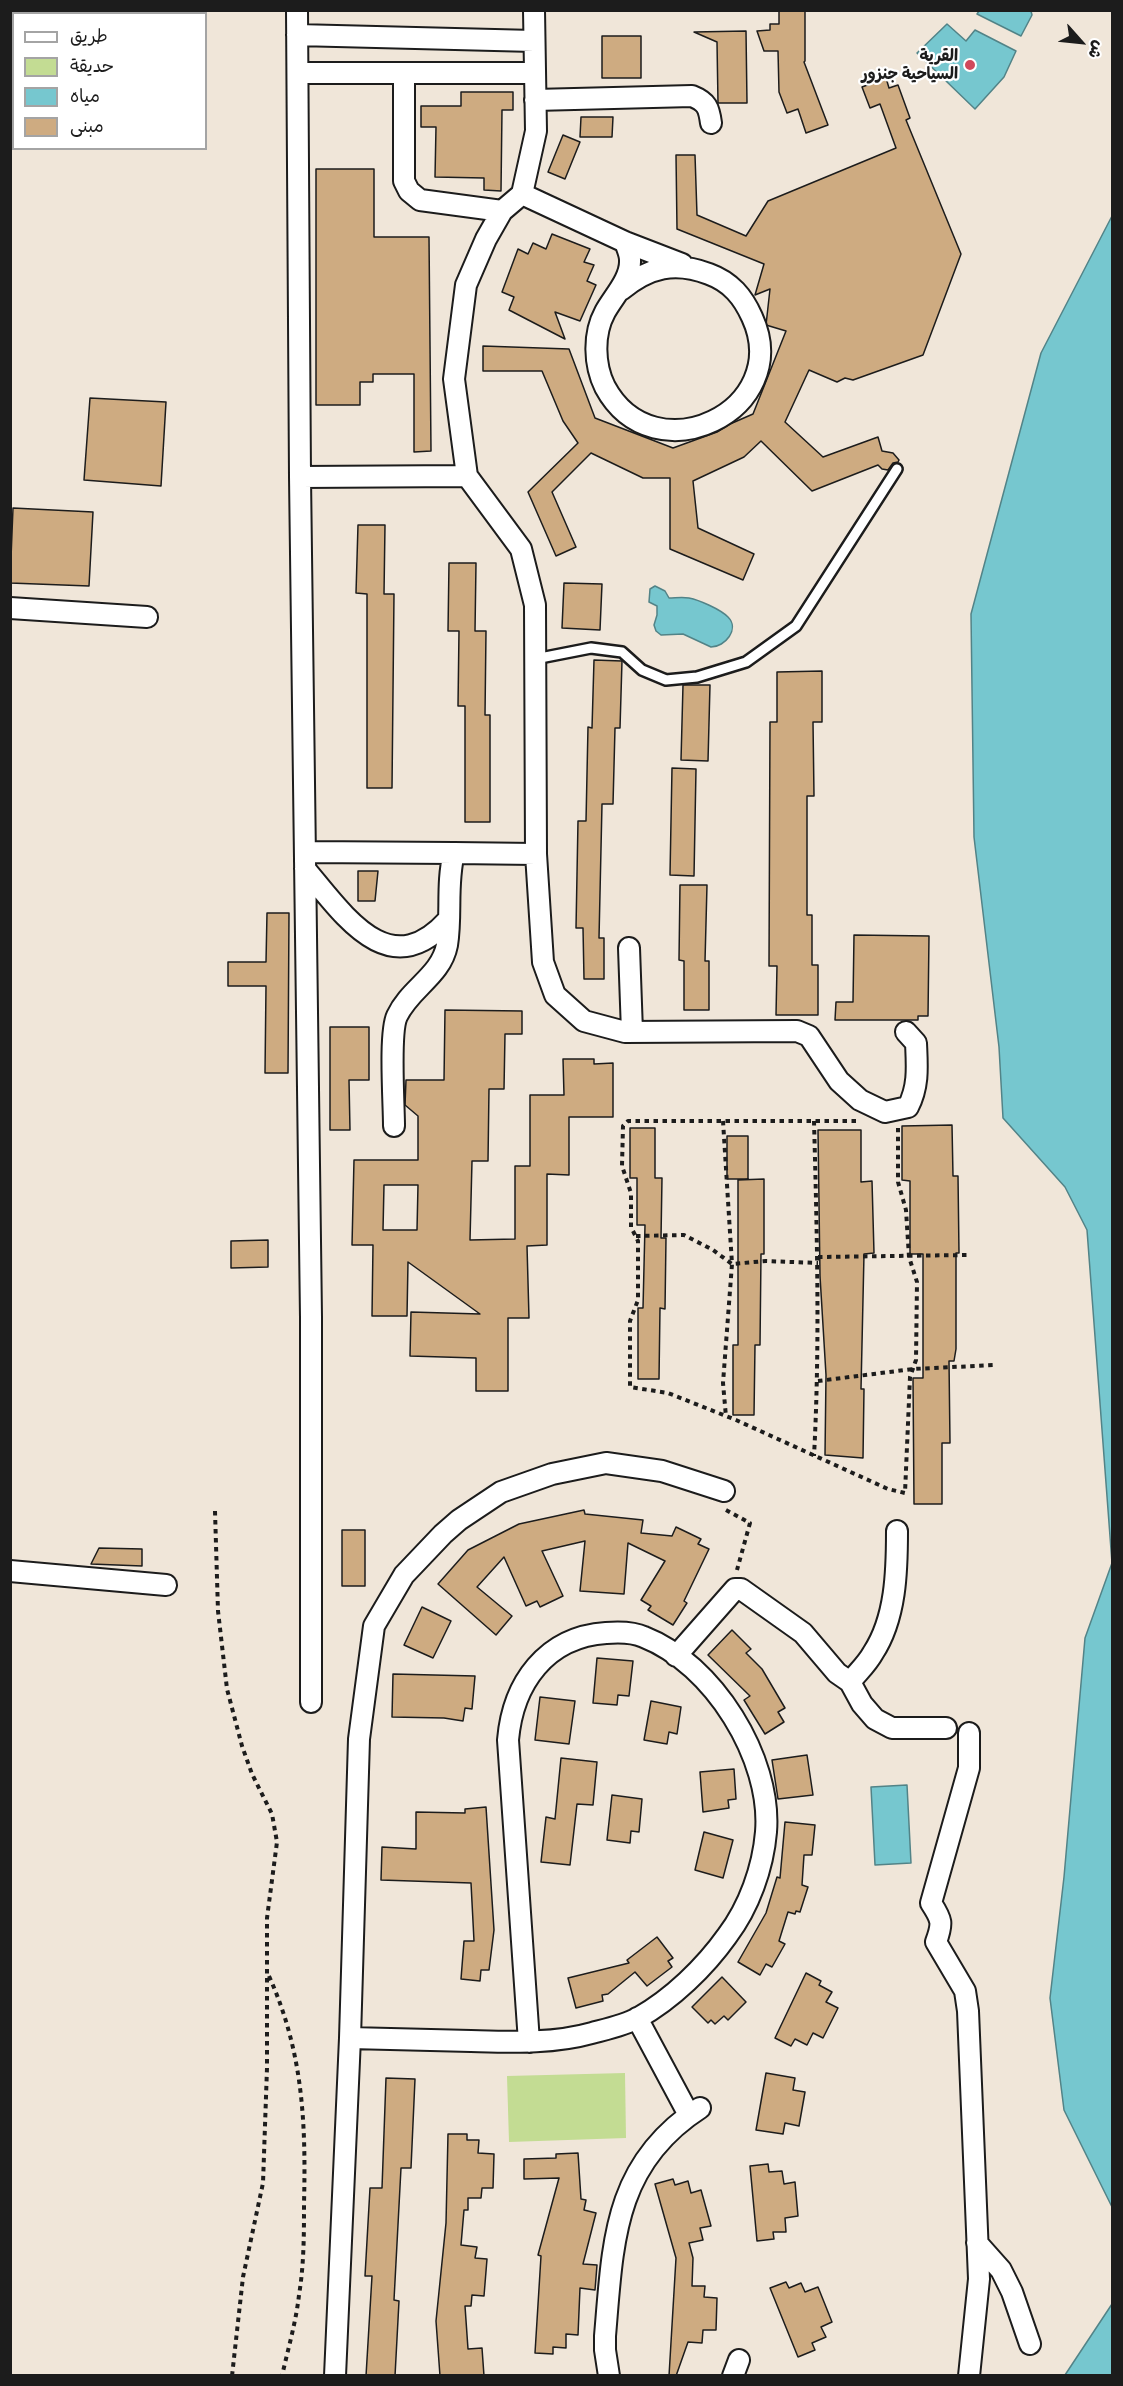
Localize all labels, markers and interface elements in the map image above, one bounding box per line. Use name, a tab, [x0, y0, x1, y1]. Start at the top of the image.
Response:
legend	[12, 12, 207, 150]
north arrow	[1051, 12, 1111, 72]
text: طريق	[70, 24, 108, 47]
text: ش	[1084, 38, 1110, 63]
place label: القرية السياحية جنزور	[861, 46, 958, 84]
text: حديقة	[70, 54, 114, 77]
marker: القرية السياحية جنزور	[963, 58, 977, 72]
text: مياه	[70, 84, 100, 107]
text: مبنى	[70, 114, 104, 137]

